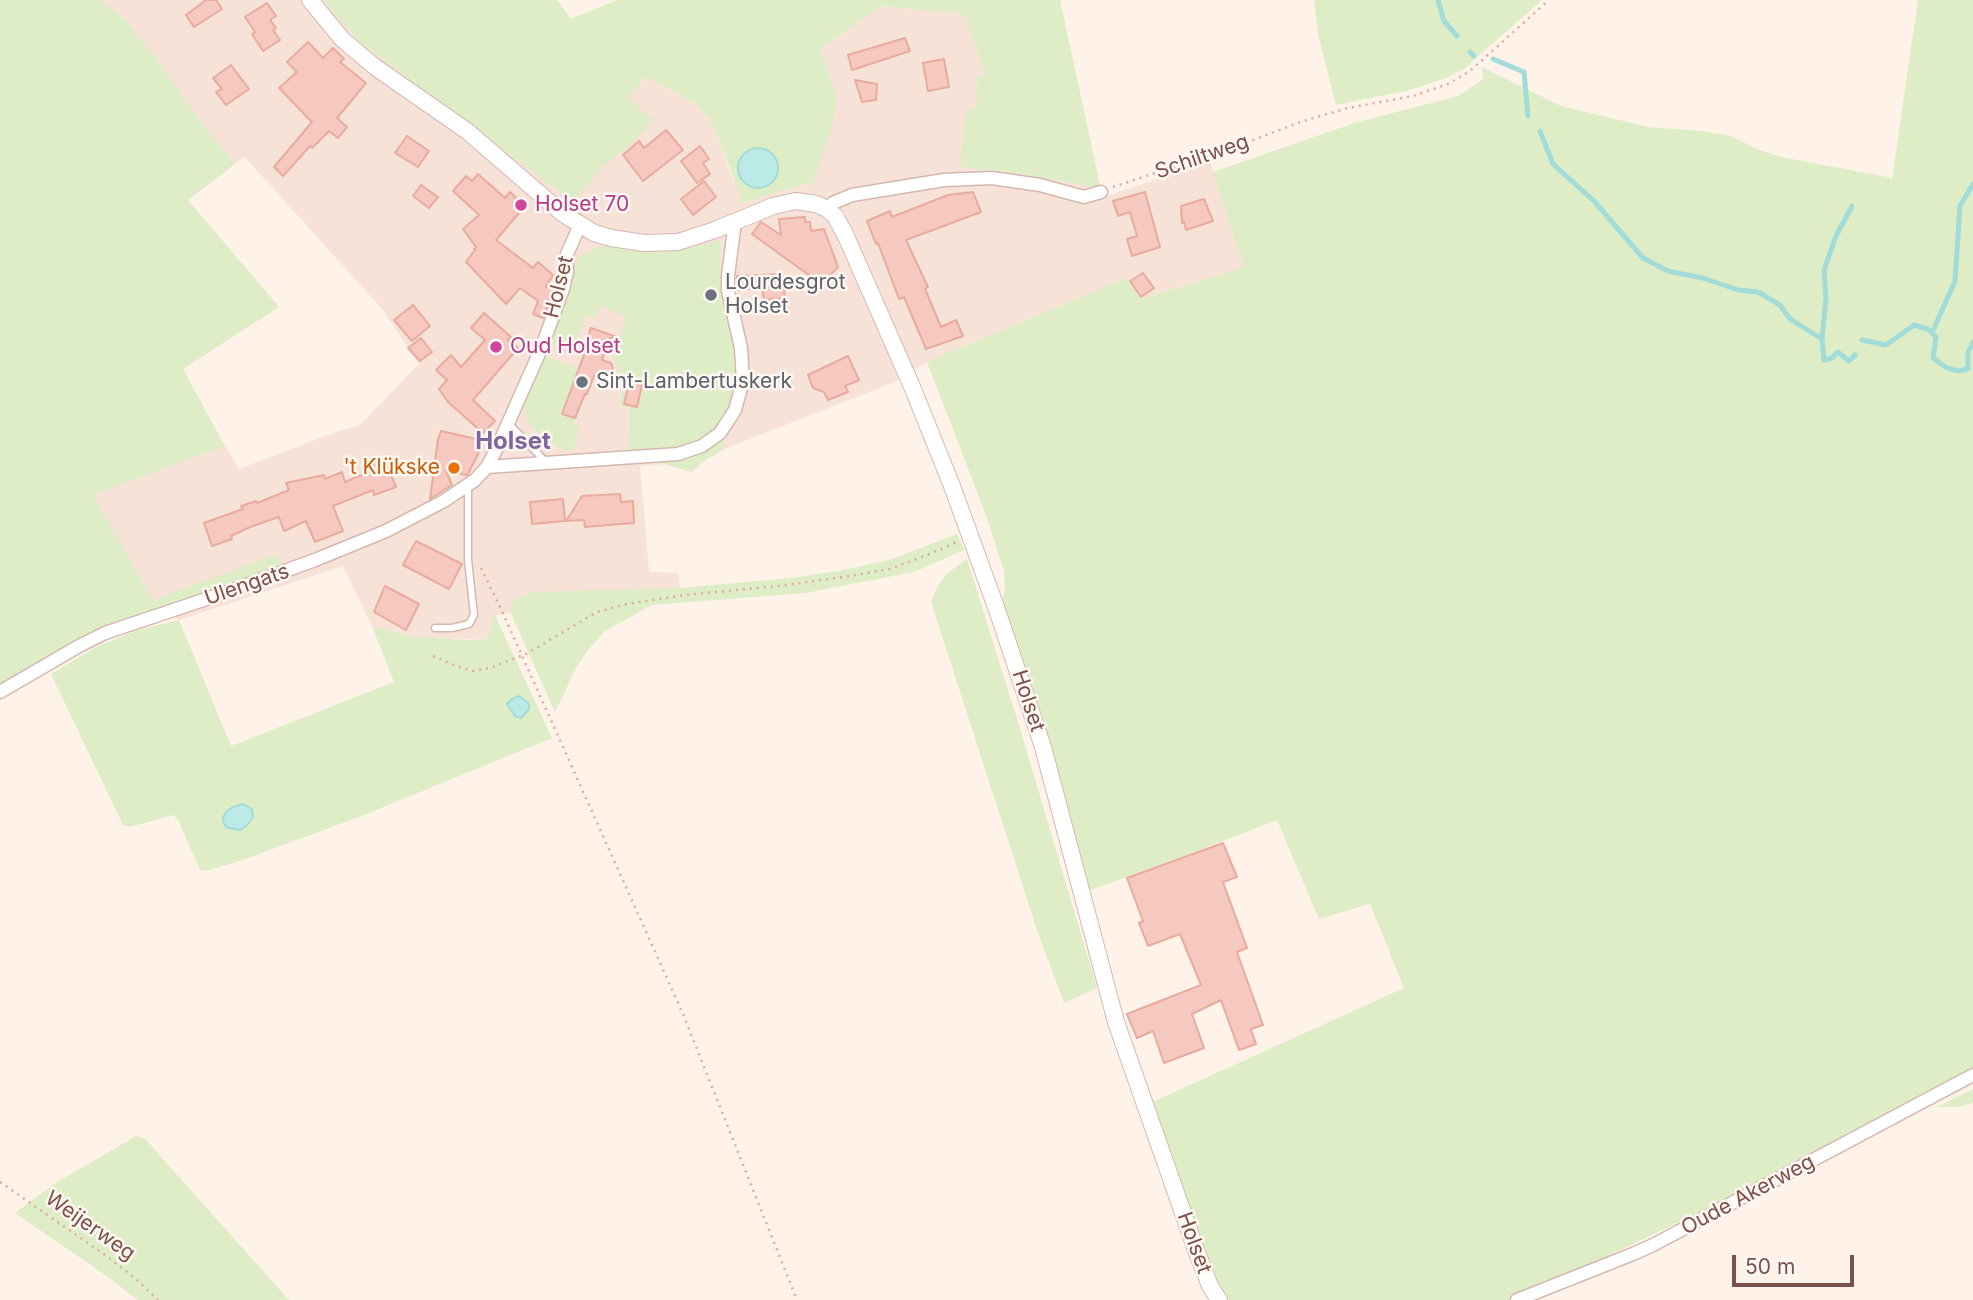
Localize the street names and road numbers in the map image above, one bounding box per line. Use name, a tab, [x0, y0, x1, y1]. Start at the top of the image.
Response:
street label: Schiltweg	[1152, 129, 1252, 185]
street label: Holset	[539, 253, 579, 321]
street label: Ulengats	[201, 559, 293, 611]
street label: Holset	[1006, 667, 1050, 735]
street label: Oude Akerweg	[1677, 1149, 1819, 1241]
street label: Weijerweg	[40, 1186, 140, 1266]
street label: Holset	[1171, 1209, 1217, 1277]

